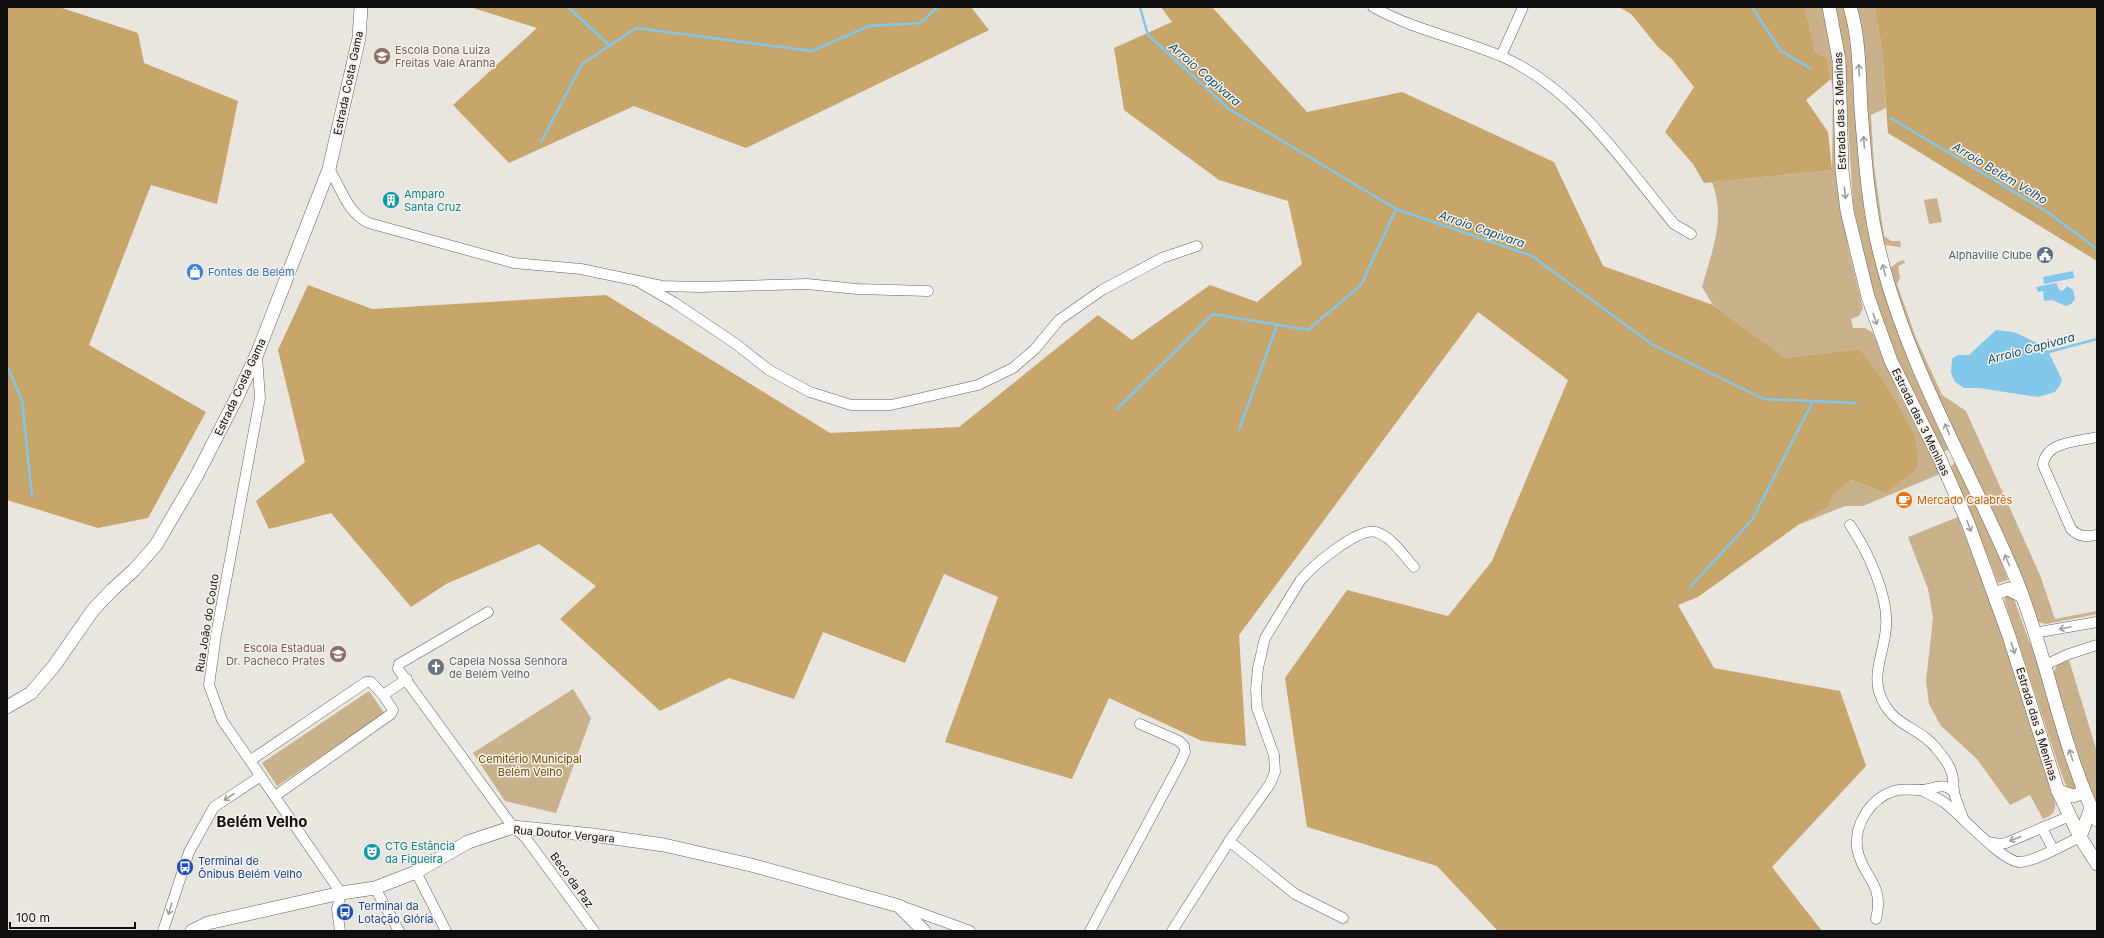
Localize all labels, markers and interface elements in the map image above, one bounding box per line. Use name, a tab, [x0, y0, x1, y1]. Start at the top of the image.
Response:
street label: Estrada Costa Gama	[330, 30, 366, 136]
water label: Arroio Capivara	[1165, 38, 1244, 109]
place label: Escola Dona Luiza Freitas Vale Aranha	[395, 43, 495, 70]
school or university icon: Escola Dona Luiza Freitas Vale Aranha	[372, 46, 392, 66]
street label: Estrada das 3 Meninas	[1831, 52, 1849, 170]
one-way arrow	[1856, 64, 1863, 77]
one-way arrow	[1860, 136, 1867, 149]
water label: Arroio Belém Velho	[1949, 138, 2050, 207]
one-way arrow	[1841, 186, 1849, 199]
place label: Amparo Santa Cruz	[404, 187, 461, 214]
building icon: Amparo Santa Cruz	[381, 190, 401, 210]
water label: Arroio Capivara	[1436, 207, 1527, 251]
public building icon: Alphaville Clube	[2035, 245, 2055, 265]
place label: Alphaville Clube	[1948, 248, 2032, 262]
shop icon: Fontes de Belém	[185, 262, 205, 282]
one-way arrow	[1880, 264, 1887, 277]
place label: Fontes de Belém	[208, 265, 295, 279]
one-way arrow	[1872, 312, 1879, 325]
water label: Arroio Capivara	[1985, 329, 2076, 367]
street label: Estrada Costa Gama	[211, 336, 269, 438]
street label: Estrada das 3 Meninas	[1889, 366, 1953, 478]
one-way arrow	[1943, 424, 1950, 436]
cafe icon: Mercado Calabrês	[1894, 490, 1914, 510]
place label: Mercado Calabrês	[1917, 493, 2012, 507]
one-way arrow	[1965, 520, 1973, 532]
one-way arrow	[2003, 555, 2010, 567]
street label: Rua João do Couto	[192, 572, 222, 673]
one-way arrow	[2059, 624, 2072, 632]
place label: Escola Estadual Dr. Pacheco Prates	[226, 641, 325, 668]
one-way arrow	[2010, 642, 2018, 654]
school or university icon: Escola Estadual Dr. Pacheco Prates	[328, 644, 348, 664]
place label: Capela Nossa Senhora de Belém Velho	[449, 654, 567, 681]
church icon: Capela Nossa Senhora de Belém Velho	[426, 657, 446, 677]
street label: Estrada das 3 Meninas	[2013, 666, 2061, 783]
one-way arrow	[2067, 749, 2074, 762]
park label: Cemitério Municipal Belém Velho	[478, 752, 582, 779]
one-way arrow	[223, 793, 235, 801]
district label: Belém Velho	[217, 812, 307, 831]
street label: Rua Doutor Vergara	[513, 823, 615, 845]
one-way arrow	[2010, 836, 2022, 844]
place label: CTG Estância da Figueira	[385, 839, 455, 866]
theatre icon: CTG Estância da Figueira	[362, 842, 382, 862]
street label: Beco da Paz	[547, 850, 597, 910]
place label: Terminal de Ônibus Belém Velho	[198, 854, 303, 881]
bus stop icon: Terminal de Ônibus Belém Velho	[175, 857, 195, 877]
place label: Terminal da Lotação Glória	[358, 899, 434, 926]
bus stop icon: Terminal da Lotação Glória	[335, 902, 355, 922]
one-way arrow	[166, 903, 173, 916]
scale bar	[10, 904, 135, 930]
text: 100 m	[16, 910, 50, 925]

